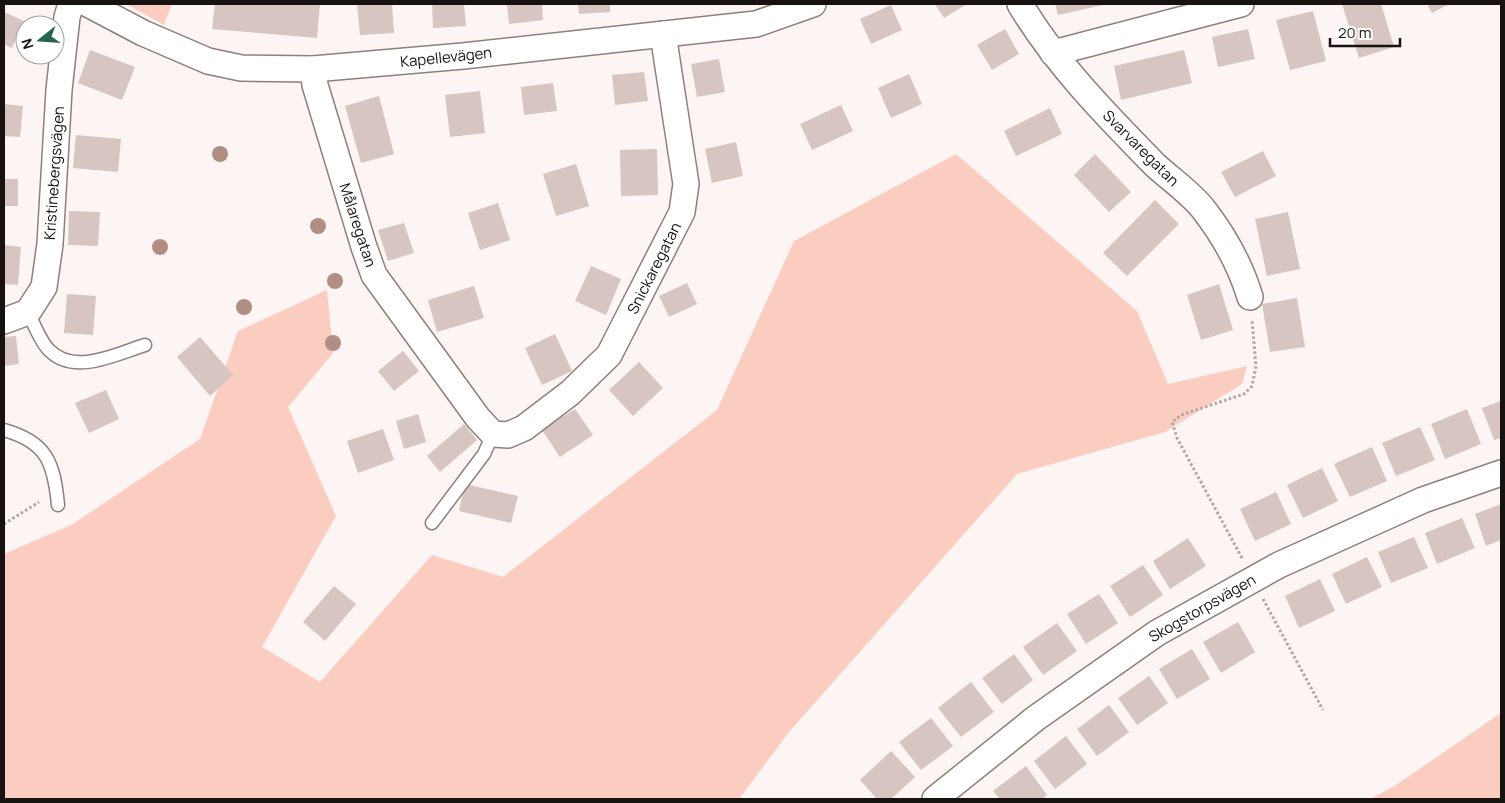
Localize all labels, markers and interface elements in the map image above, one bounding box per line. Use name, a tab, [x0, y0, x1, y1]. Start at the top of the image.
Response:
north arrow	[15, 15, 65, 65]
scale bar	[1330, 15, 1400, 47]
text: 20 m	[1338, 22, 1371, 43]
text: N	[17, 36, 38, 52]
street label: Kapellevägen	[399, 42, 493, 72]
street label: Kristinebergsvägen	[39, 105, 69, 241]
street label: Svarvaregatan	[1098, 105, 1184, 191]
street label: Målaregatan	[335, 180, 381, 270]
street label: Snickaregatan	[622, 219, 686, 317]
street label: Skogstorpsvägen	[1145, 569, 1259, 647]

